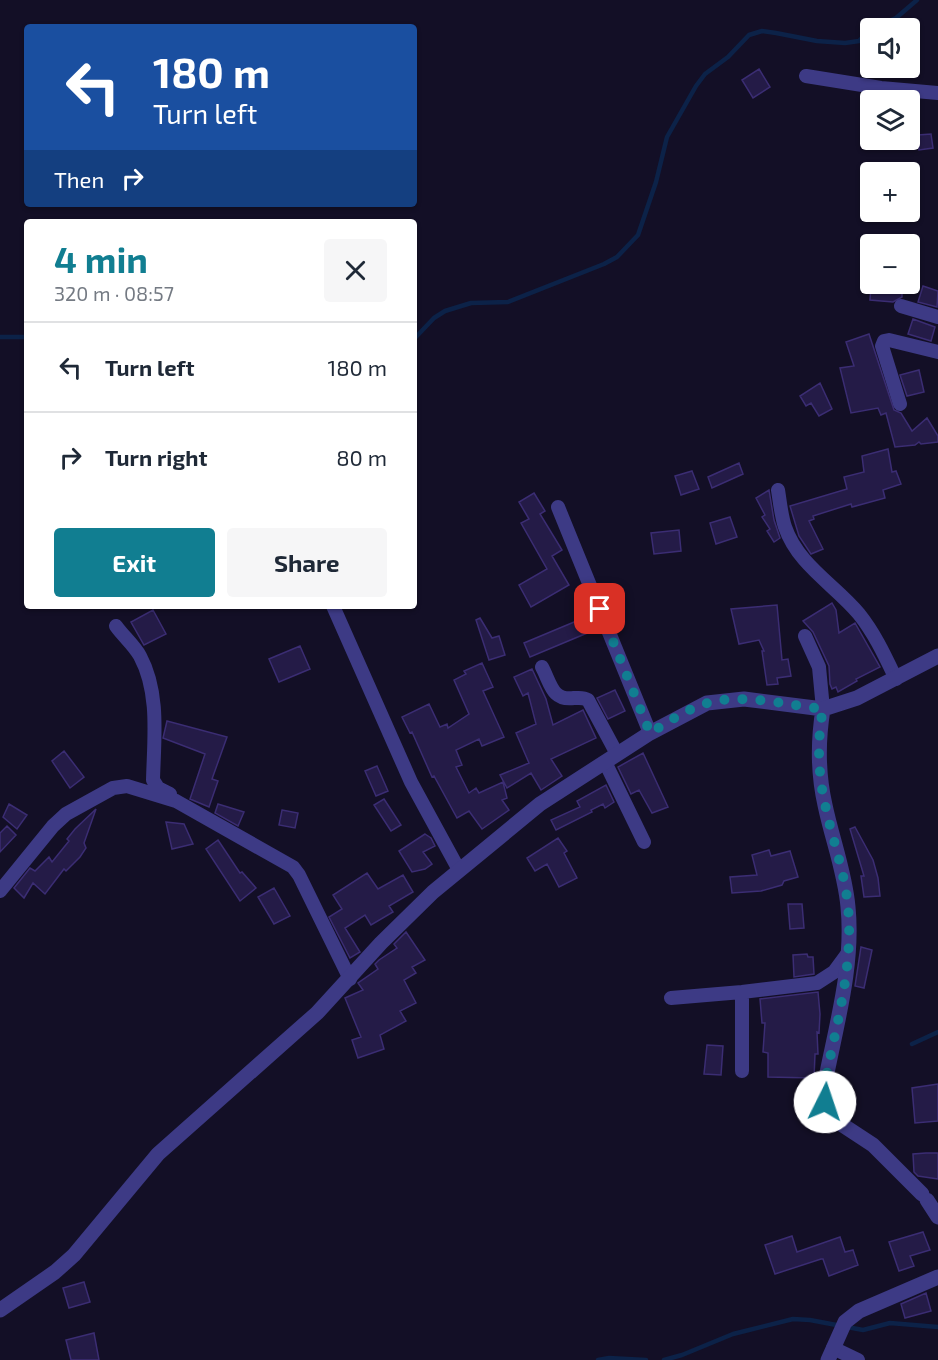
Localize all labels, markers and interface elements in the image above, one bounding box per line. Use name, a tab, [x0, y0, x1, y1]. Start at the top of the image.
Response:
map controls	[860, 18, 920, 294]
button: sound	[860, 18, 920, 78]
text: 180 m	[153, 46, 270, 96]
icon: left	[54, 48, 132, 126]
button: layers	[860, 90, 920, 150]
text: Turn left	[153, 97, 257, 129]
icon: right	[116, 162, 149, 195]
button: +	[860, 162, 920, 222]
text: Then	[54, 166, 104, 192]
button: −	[860, 234, 920, 294]
text: 4 min	[54, 237, 148, 280]
button: close	[324, 239, 387, 302]
text: 320 m · 08:57	[54, 281, 174, 305]
icon: left	[54, 351, 87, 384]
text: Turn left	[105, 354, 194, 380]
text: 180 m	[327, 354, 387, 380]
icon: right	[54, 441, 87, 474]
text: Turn right	[105, 444, 207, 470]
text: 80 m	[336, 444, 387, 470]
button: Exit	[54, 528, 215, 597]
button: Share	[227, 528, 387, 597]
pin	[574, 583, 625, 634]
icon: arrive	[583, 592, 616, 625]
position arrow	[793, 1070, 857, 1134]

